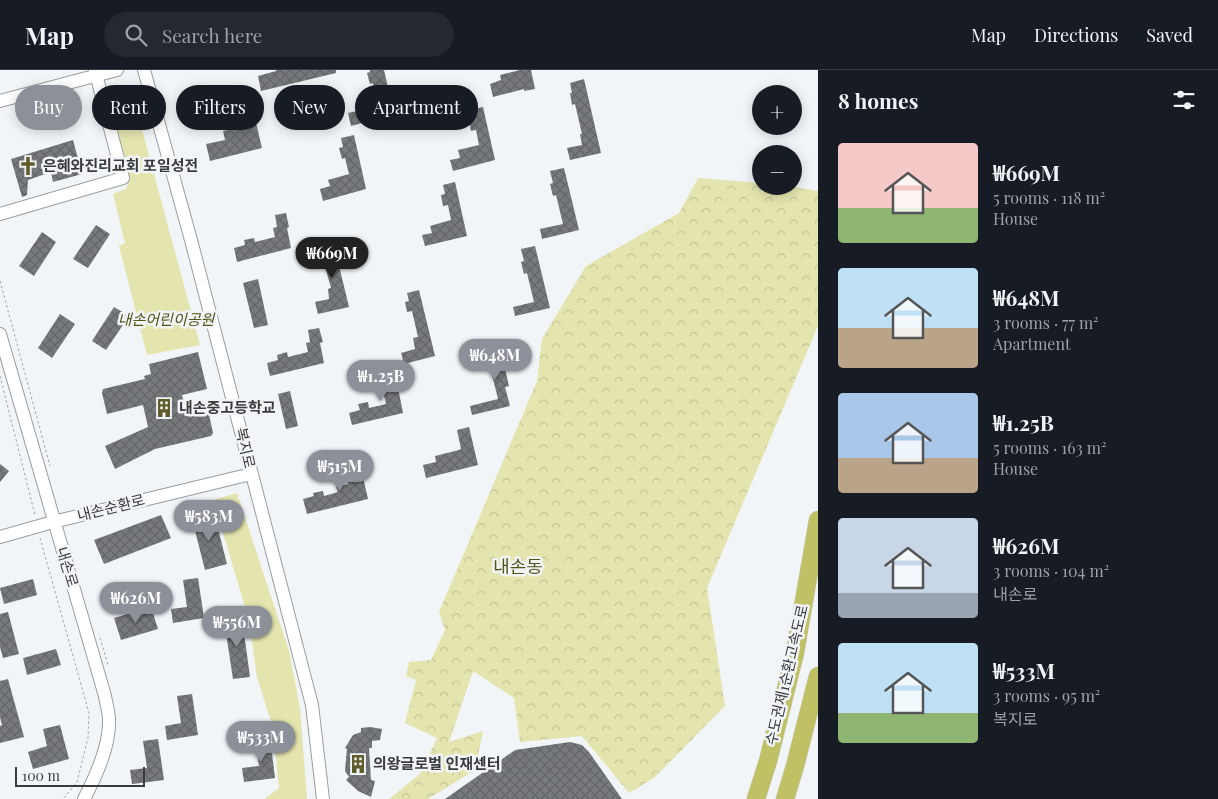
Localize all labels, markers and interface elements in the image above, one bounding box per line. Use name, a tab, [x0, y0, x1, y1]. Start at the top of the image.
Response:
search box	[104, 12, 454, 57]
text: Map	[25, 19, 74, 51]
icon: search	[122, 21, 150, 49]
text: Search here	[162, 22, 262, 48]
text: Map	[971, 23, 1006, 47]
text: Directions	[1034, 23, 1118, 47]
text: Saved	[1146, 23, 1193, 47]
chip: Buy	[15, 85, 82, 130]
chip: Rent	[92, 85, 166, 130]
chip: Filters	[176, 85, 264, 130]
chip: New	[274, 85, 345, 130]
chip: Apartment	[355, 85, 478, 130]
map controls	[752, 85, 802, 195]
button: +	[752, 85, 802, 135]
text: 8 homes	[838, 86, 918, 114]
icon: filters	[1170, 86, 1198, 114]
button: −	[752, 145, 802, 195]
church icon: 은혜와진리교회 포일성전	[17, 155, 39, 177]
place label: 은혜와진리교회 포일성전	[43, 155, 198, 175]
text: ₩669M	[993, 158, 1060, 186]
icon: home	[878, 163, 938, 223]
text: 5 rooms · 118 m²	[993, 187, 1105, 208]
text: House	[993, 208, 1038, 229]
pin: ₩669M	[297, 236, 367, 279]
text: ₩669M	[306, 242, 358, 263]
text: ₩648M	[993, 283, 1060, 311]
icon: home	[878, 288, 938, 348]
park label: 내손어린이공원	[118, 309, 215, 329]
text: 3 rooms · 77 m²	[993, 312, 1099, 333]
text: Apartment	[993, 333, 1071, 354]
pin: ₩648M	[460, 338, 530, 381]
text: ₩648M	[470, 344, 520, 365]
pin: ₩1.25B	[340, 360, 422, 402]
text: ₩1.25B	[358, 365, 404, 386]
building icon: 내손중고등학교	[153, 397, 175, 419]
place label: 내손중고등학교	[179, 397, 276, 417]
text: ₩1.25B	[993, 408, 1054, 436]
icon: home	[878, 413, 938, 473]
street label: 복지로	[232, 425, 260, 470]
text: 5 rooms · 163 m²	[993, 437, 1106, 458]
pin: ₩515M	[305, 450, 375, 492]
text: ₩515M	[318, 455, 362, 476]
text: House	[993, 458, 1038, 479]
street label: 내손순환로	[75, 489, 147, 525]
pin: ₩583M	[174, 500, 244, 542]
text: ₩583M	[185, 505, 233, 526]
text: ₩626M	[993, 531, 1059, 559]
icon: home	[878, 538, 938, 598]
street label: 내손로	[52, 544, 84, 589]
district label: 내손동	[493, 554, 543, 578]
text: 3 rooms · 104 m²	[993, 560, 1109, 581]
pin: ₩626M	[101, 582, 171, 624]
text: 내손로	[993, 583, 1037, 604]
text: ₩626M	[111, 587, 161, 608]
street label: 수도권제1순환고속도로	[760, 603, 812, 747]
pin: ₩556M	[202, 606, 272, 648]
text: ₩556M	[213, 611, 261, 632]
text: ₩533M	[993, 656, 1055, 684]
icon: home	[878, 663, 938, 723]
text: 3 rooms · 95 m²	[993, 685, 1100, 706]
text: 복지로	[993, 708, 1037, 729]
pin: ₩533M	[226, 720, 296, 763]
text: ₩533M	[237, 726, 285, 747]
building icon: 의왕글로벌 인재센터	[347, 753, 369, 775]
place label: 의왕글로벌 인재센터	[373, 753, 501, 773]
scale bar	[15, 764, 145, 787]
text: 100 m	[22, 766, 60, 785]

